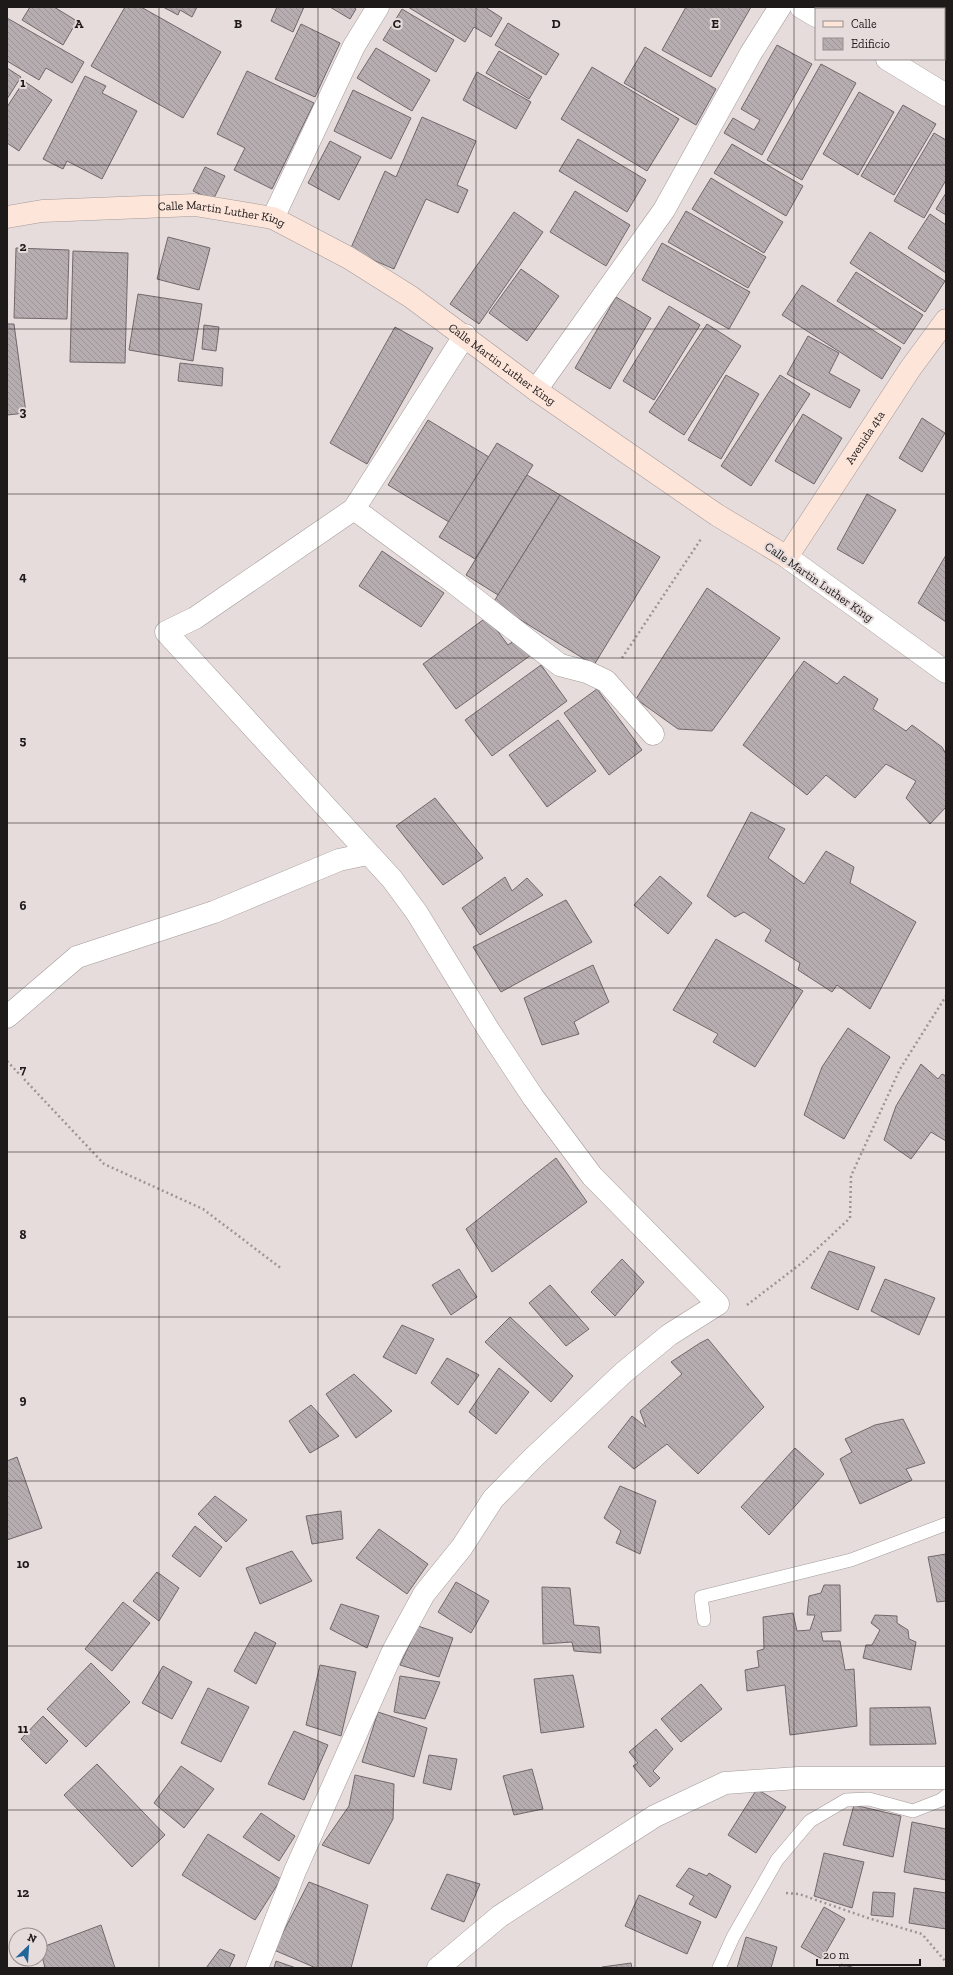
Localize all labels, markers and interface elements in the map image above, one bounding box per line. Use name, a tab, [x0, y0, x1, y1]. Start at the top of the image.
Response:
legend	[815, 8, 945, 60]
text: A	[75, 16, 84, 31]
text: B	[234, 16, 242, 31]
text: C	[393, 16, 401, 31]
text: D	[551, 16, 561, 31]
text: E	[711, 16, 719, 31]
text: Calle	[851, 17, 877, 31]
text: Edificio	[851, 37, 890, 51]
text: 1	[20, 75, 26, 90]
street label: Calle Martin Luther King	[157, 198, 288, 230]
text: 2	[20, 239, 27, 254]
street label: Calle Martin Luther King	[446, 320, 558, 409]
text: 3	[20, 404, 27, 419]
street label: Avenida 4ta	[843, 408, 888, 467]
street label: Calle Martin Luther King	[762, 539, 876, 625]
text: 4	[19, 569, 27, 584]
text: 5	[20, 733, 27, 748]
text: 6	[20, 898, 27, 913]
text: 7	[20, 1062, 27, 1077]
text: 8	[19, 1227, 27, 1242]
text: 9	[20, 1392, 27, 1407]
text: 10	[17, 1556, 30, 1571]
text: 11	[18, 1721, 29, 1736]
text: 12	[17, 1885, 29, 1900]
north arrow	[8, 1927, 48, 1967]
text: N	[25, 1931, 39, 1946]
scale bar	[817, 1941, 920, 1967]
text: 20 m	[823, 1948, 850, 1962]

